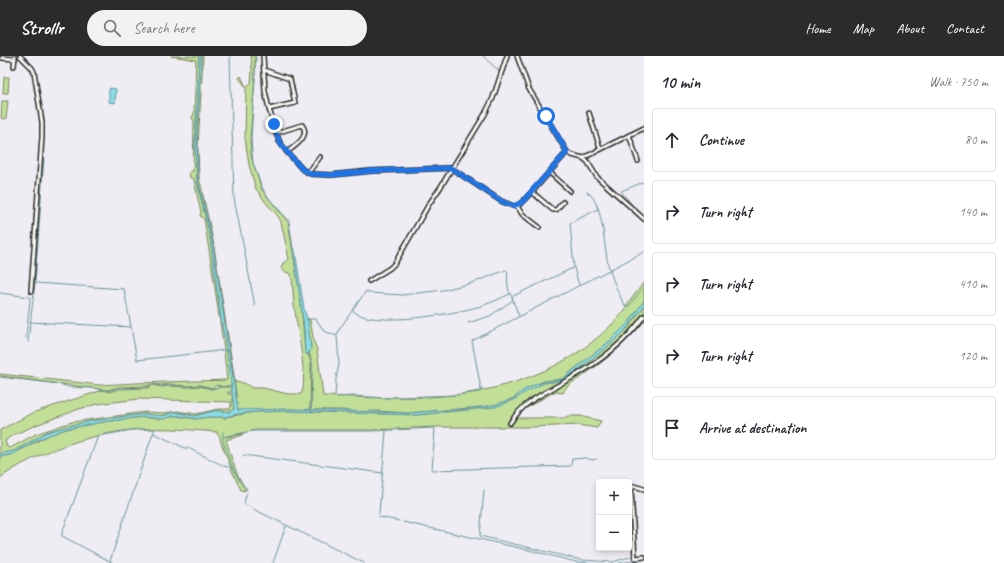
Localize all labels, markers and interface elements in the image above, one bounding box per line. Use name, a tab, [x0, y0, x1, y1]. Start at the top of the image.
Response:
search box	[87, 10, 367, 46]
text: Strollr	[20, 16, 63, 40]
icon: search	[101, 17, 123, 39]
text: Search here	[133, 19, 195, 38]
text: Home	[805, 20, 831, 37]
text: Map	[853, 20, 874, 37]
text: About	[896, 20, 924, 37]
text: Contact	[946, 20, 984, 37]
text: 10 min	[660, 72, 700, 93]
text: Walk · 750 m	[929, 74, 988, 90]
route start	[537, 107, 555, 125]
route end	[265, 115, 283, 133]
icon: ahead	[661, 129, 683, 151]
text: Continue	[699, 131, 744, 150]
text: 80 m	[965, 132, 987, 148]
icon: right	[661, 201, 683, 223]
text: Turn right	[699, 203, 752, 222]
text: 140 m	[959, 204, 987, 220]
icon: right	[661, 273, 683, 295]
text: Turn right	[699, 275, 752, 294]
text: 410 m	[959, 276, 987, 292]
icon: right	[661, 345, 683, 367]
text: Turn right	[699, 347, 752, 366]
text: 120 m	[959, 348, 987, 364]
icon: arrive	[661, 417, 683, 439]
text: Arrive at destination	[699, 419, 806, 438]
map controls	[596, 479, 632, 551]
button: +	[596, 479, 632, 515]
button: −	[596, 515, 632, 551]

